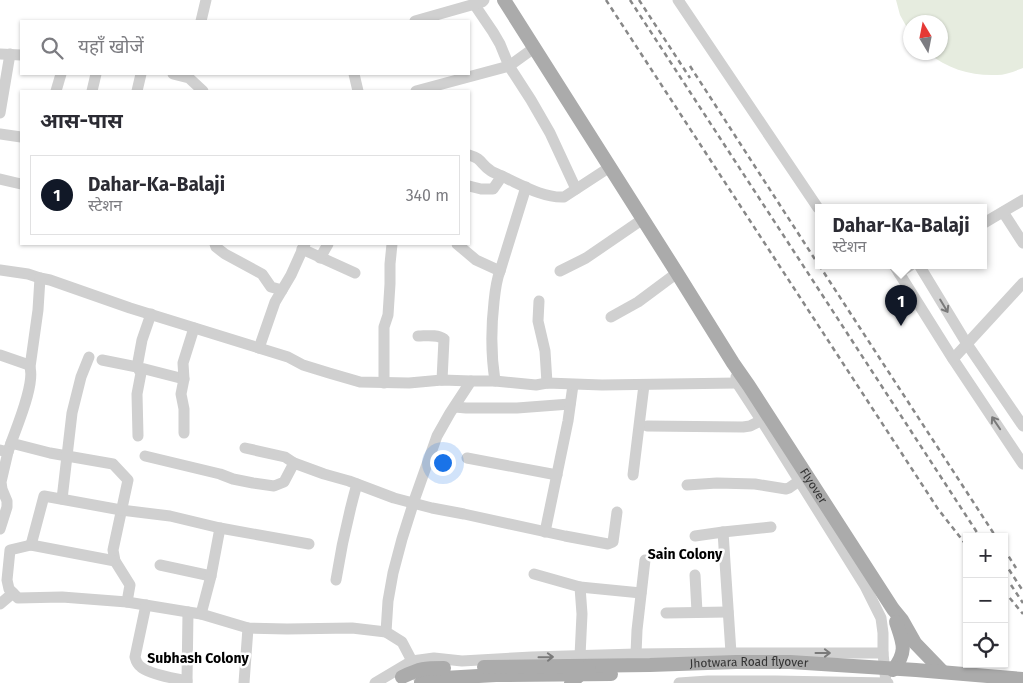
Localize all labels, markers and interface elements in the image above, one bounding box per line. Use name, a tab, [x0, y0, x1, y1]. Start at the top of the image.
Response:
north arrow	[903, 15, 948, 60]
search box	[20, 20, 470, 75]
icon: search	[38, 34, 66, 62]
text: यहाँ खोजें	[78, 35, 144, 58]
text: आस-पास	[40, 108, 123, 134]
text: Dahar-Ka-Balaji	[88, 173, 225, 196]
text: 1	[53, 186, 61, 205]
text: 340 m	[406, 186, 449, 205]
text: स्टेशन	[88, 196, 122, 215]
popup	[815, 204, 987, 269]
text: Dahar-Ka-Balaji	[832, 214, 970, 237]
text: स्टेशन	[832, 237, 867, 256]
pin: 1	[885, 285, 917, 326]
one-way arrow	[940, 299, 950, 313]
one-way arrow	[991, 416, 1001, 430]
your location	[430, 450, 456, 476]
street label: Flyover	[797, 466, 830, 506]
map controls	[963, 533, 1008, 668]
button: +	[963, 533, 1008, 578]
district label: Sain Colony	[648, 546, 723, 563]
button: −	[963, 578, 1008, 623]
button: locate	[963, 623, 1008, 668]
one-way arrow	[815, 648, 831, 658]
district label: Subhash Colony	[147, 650, 250, 667]
one-way arrow	[538, 652, 554, 662]
street label: Jhotwara Road flyover	[689, 655, 809, 671]

